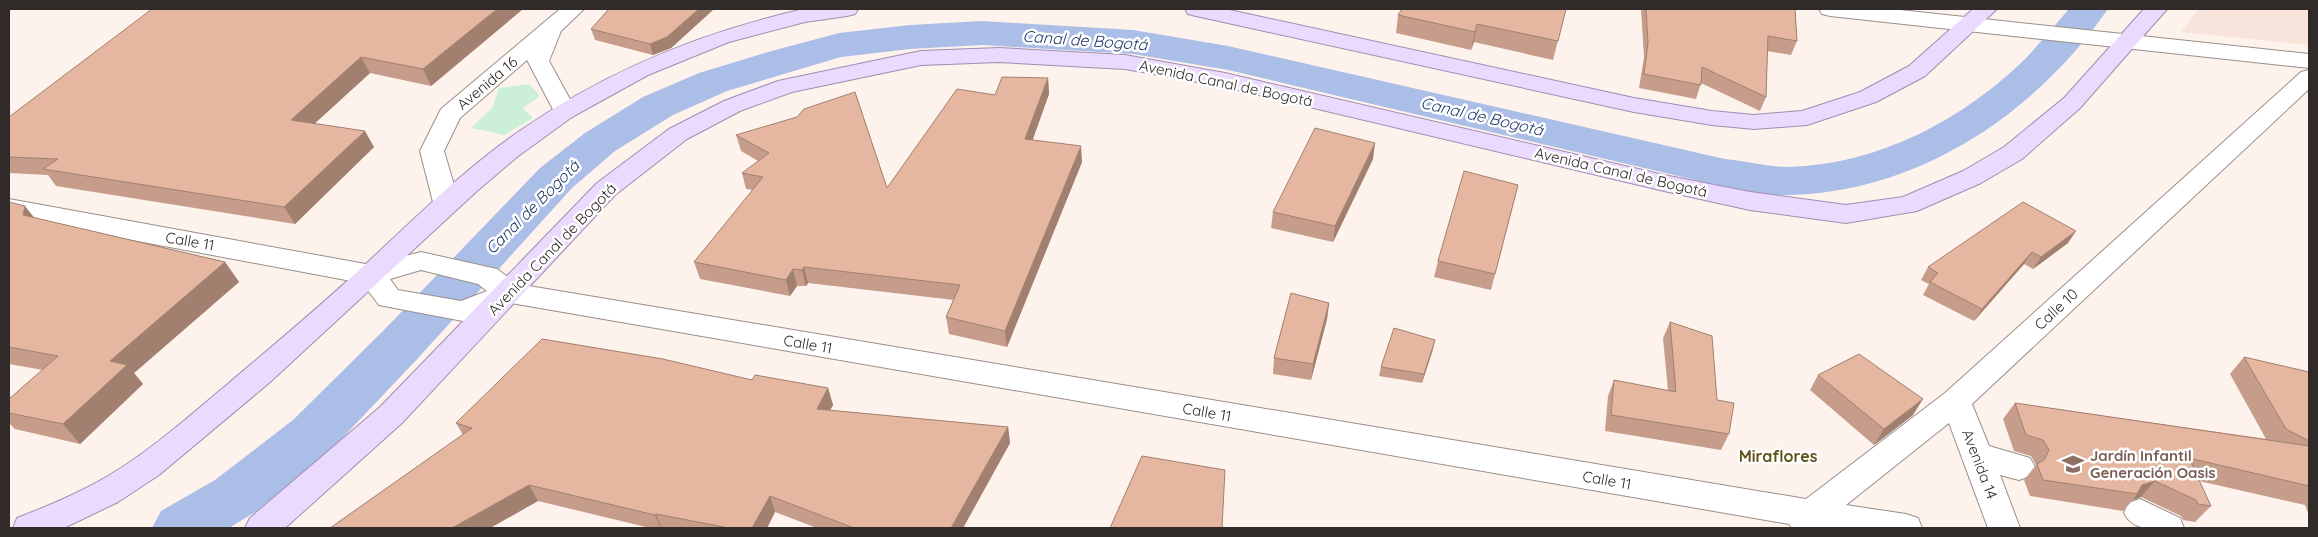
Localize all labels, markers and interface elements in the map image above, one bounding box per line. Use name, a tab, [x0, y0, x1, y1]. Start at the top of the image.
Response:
water label: Canal de Bogotá	[1022, 26, 1149, 54]
street label: Avenida 16	[453, 52, 521, 114]
street label: Avenida Canal de Bogotá	[1138, 55, 1314, 111]
water label: Canal de Bogotá	[1419, 92, 1546, 140]
street label: Avenida Canal de Bogotá	[1533, 143, 1709, 201]
water label: Canal de Bogotá	[481, 155, 584, 258]
street label: Avenida Canal de Bogotá	[484, 179, 620, 319]
street label: Calle 11	[164, 227, 216, 255]
street label: Calle 10	[2030, 284, 2082, 334]
street label: Calle 11	[782, 330, 834, 358]
street label: Calle 11	[1181, 398, 1233, 426]
street label: Avenida 14	[1958, 427, 2002, 502]
district label: Miraflores	[1739, 446, 1818, 466]
place label: Jardín Infantil Generación Oasis	[2090, 446, 2215, 482]
school or university icon: Jardín Infantil Generación Oasis	[2060, 451, 2086, 477]
street label: Calle 11	[1581, 466, 1633, 494]

